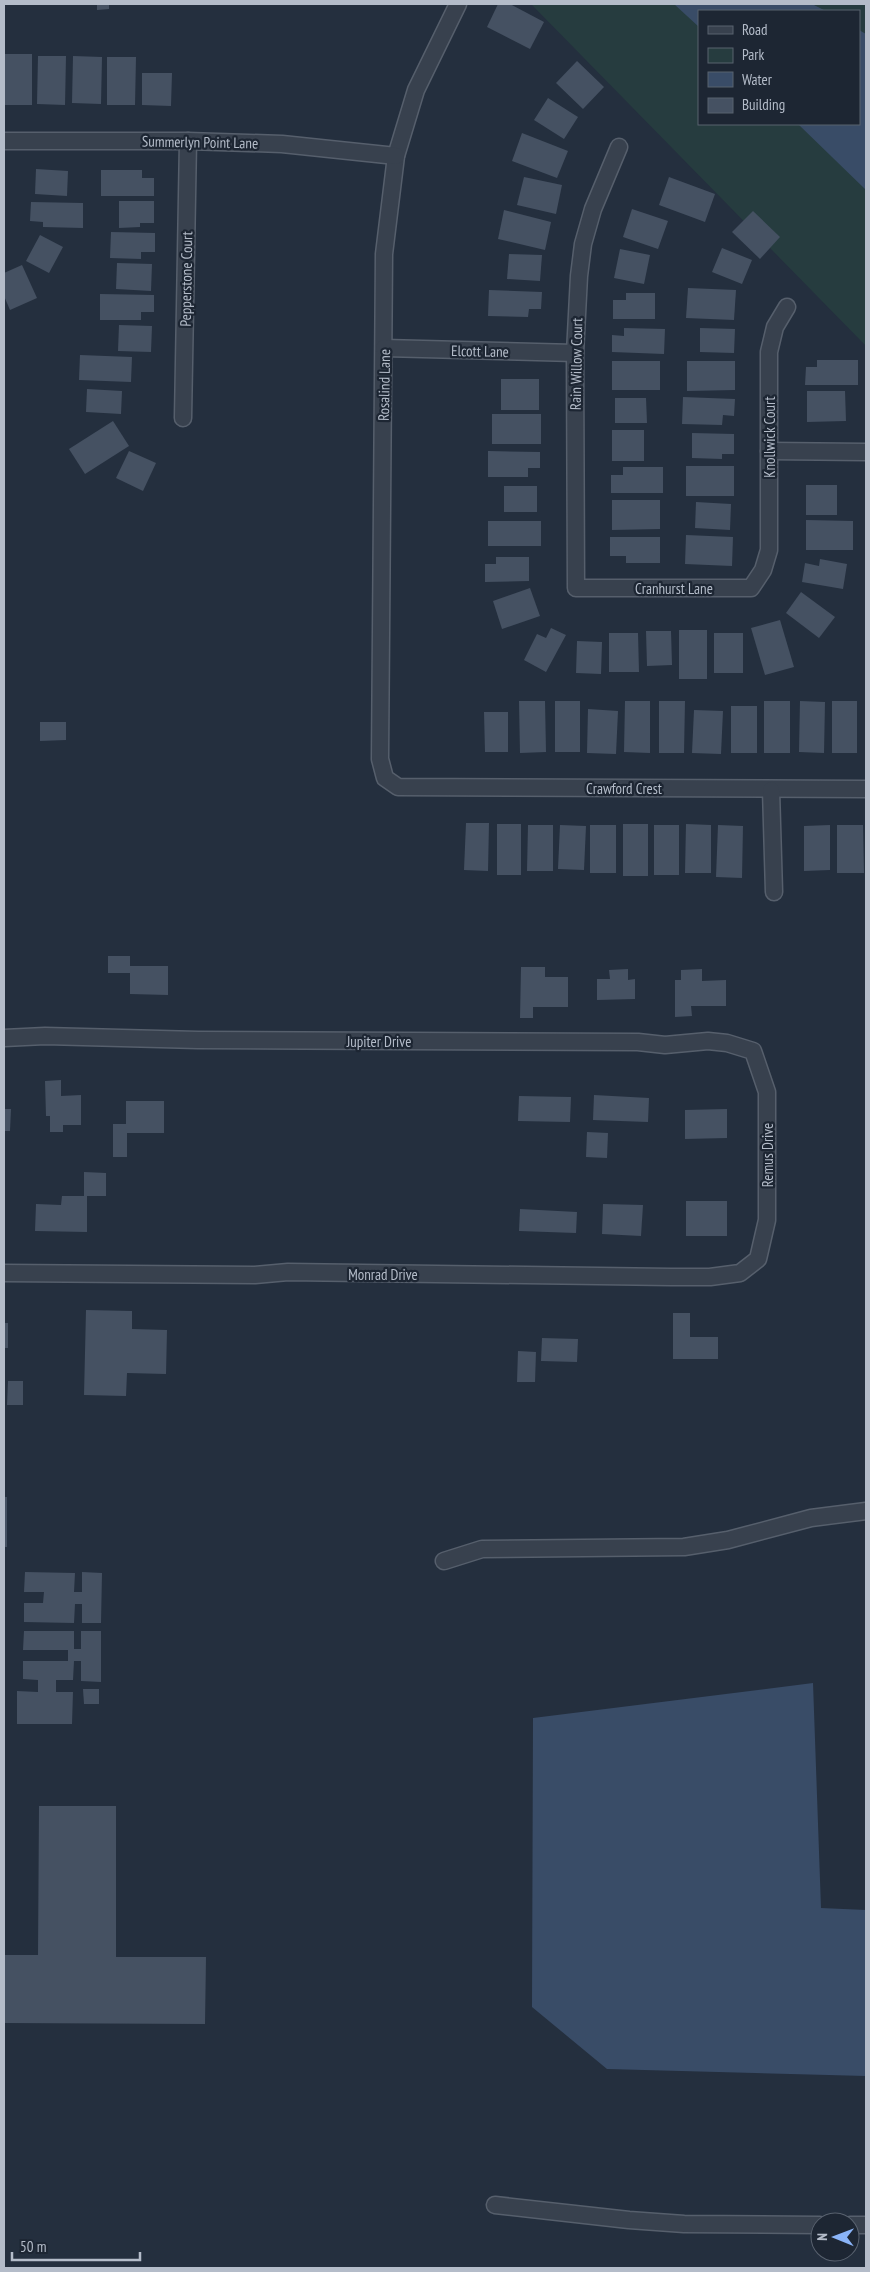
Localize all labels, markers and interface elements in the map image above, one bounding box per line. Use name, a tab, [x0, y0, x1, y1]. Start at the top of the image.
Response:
legend	[698, 10, 860, 125]
text: Road	[742, 20, 768, 39]
text: Park	[742, 45, 764, 64]
text: Water	[742, 70, 773, 89]
text: Building	[742, 95, 785, 114]
street label: Summerlyn Point Lane	[142, 131, 258, 153]
street label: Pepperstone Court	[176, 231, 196, 327]
street label: Rain Willow Court	[566, 318, 586, 410]
street label: Elcott Lane	[451, 341, 509, 361]
street label: Rosalind Lane	[374, 349, 394, 421]
street label: Knollwick Court	[760, 396, 779, 478]
street label: Cranhurst Lane	[635, 579, 713, 598]
street label: Crawford Crest	[586, 779, 662, 798]
street label: Jupiter Drive	[346, 1032, 411, 1051]
street label: Remus Drive	[758, 1123, 777, 1187]
street label: Monrad Drive	[348, 1265, 418, 1284]
north arrow	[810, 2212, 860, 2262]
scale bar	[12, 2230, 140, 2262]
text: N	[813, 2233, 831, 2241]
text: 50 m	[20, 2237, 46, 2256]

